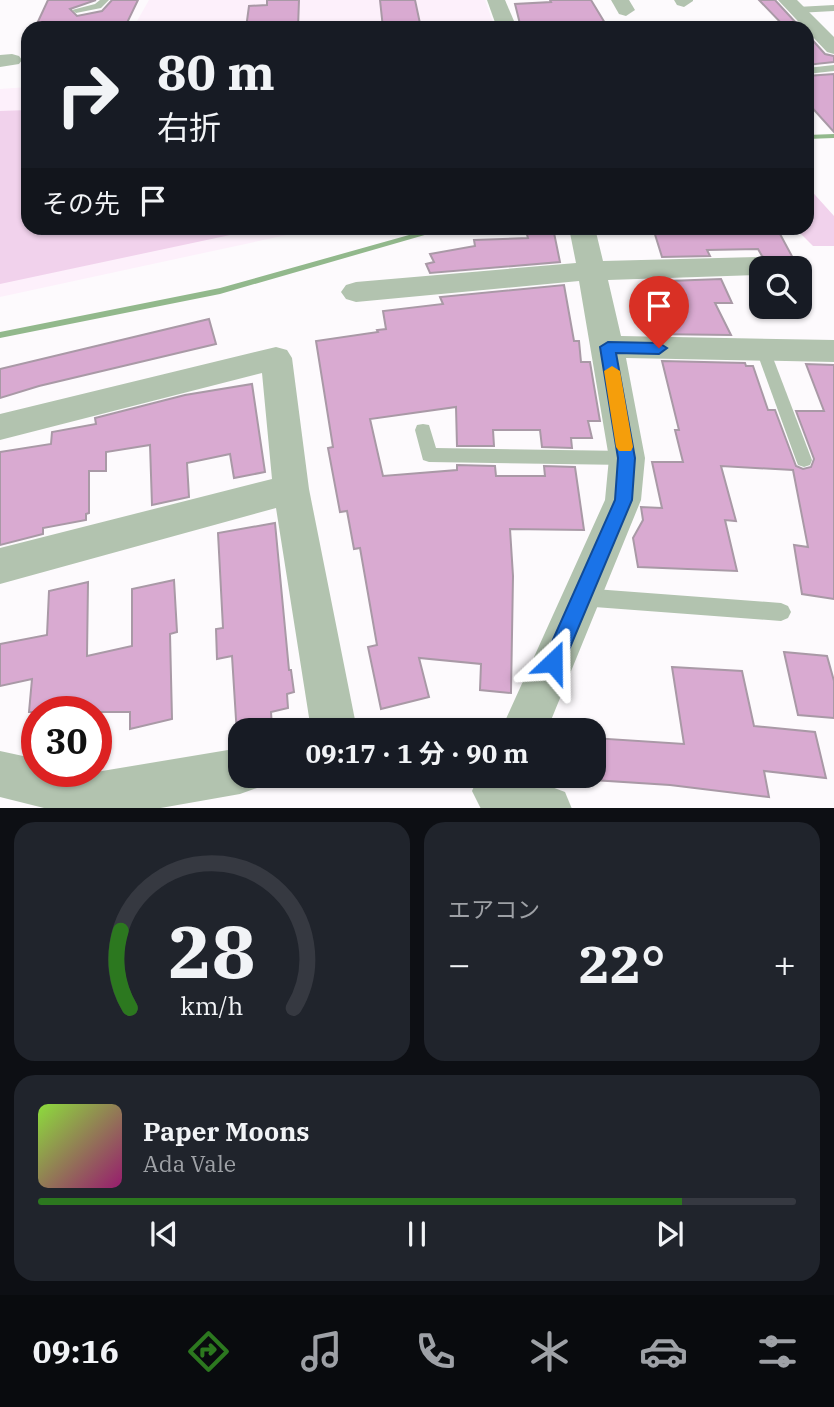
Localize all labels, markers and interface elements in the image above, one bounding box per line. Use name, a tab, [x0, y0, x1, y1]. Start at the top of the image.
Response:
text: 80 m	[157, 40, 275, 103]
icon: right	[42, 49, 133, 140]
text: 右折	[157, 106, 221, 148]
icon: arrive	[134, 182, 172, 220]
text: その先	[42, 186, 120, 220]
map controls	[749, 256, 812, 319]
button: search	[749, 256, 812, 319]
pin	[629, 276, 689, 348]
icon: arrive	[640, 287, 678, 325]
position arrow	[516, 625, 590, 699]
speed limit sign: 30	[21, 696, 112, 787]
text: 09:17 · 1 分 · 90 m	[305, 736, 529, 770]
text: エアコン	[448, 894, 540, 924]
text: 28	[168, 903, 256, 998]
text: 22°	[579, 930, 665, 997]
text: −	[448, 939, 471, 988]
text: +	[773, 939, 796, 988]
text: km/h	[180, 988, 244, 1021]
text: Paper Moons	[143, 1114, 310, 1148]
text: Ada Vale	[143, 1148, 236, 1178]
icon: previous	[145, 1215, 183, 1253]
icon: pause	[398, 1215, 436, 1253]
icon: next	[651, 1215, 689, 1253]
icon: directions	[184, 1327, 233, 1376]
icon: music	[297, 1327, 346, 1376]
icon: phone	[411, 1327, 460, 1376]
icon: climate	[525, 1327, 574, 1376]
icon: car	[639, 1327, 688, 1376]
icon: filters	[753, 1327, 802, 1376]
text: 09:16	[32, 1330, 119, 1372]

